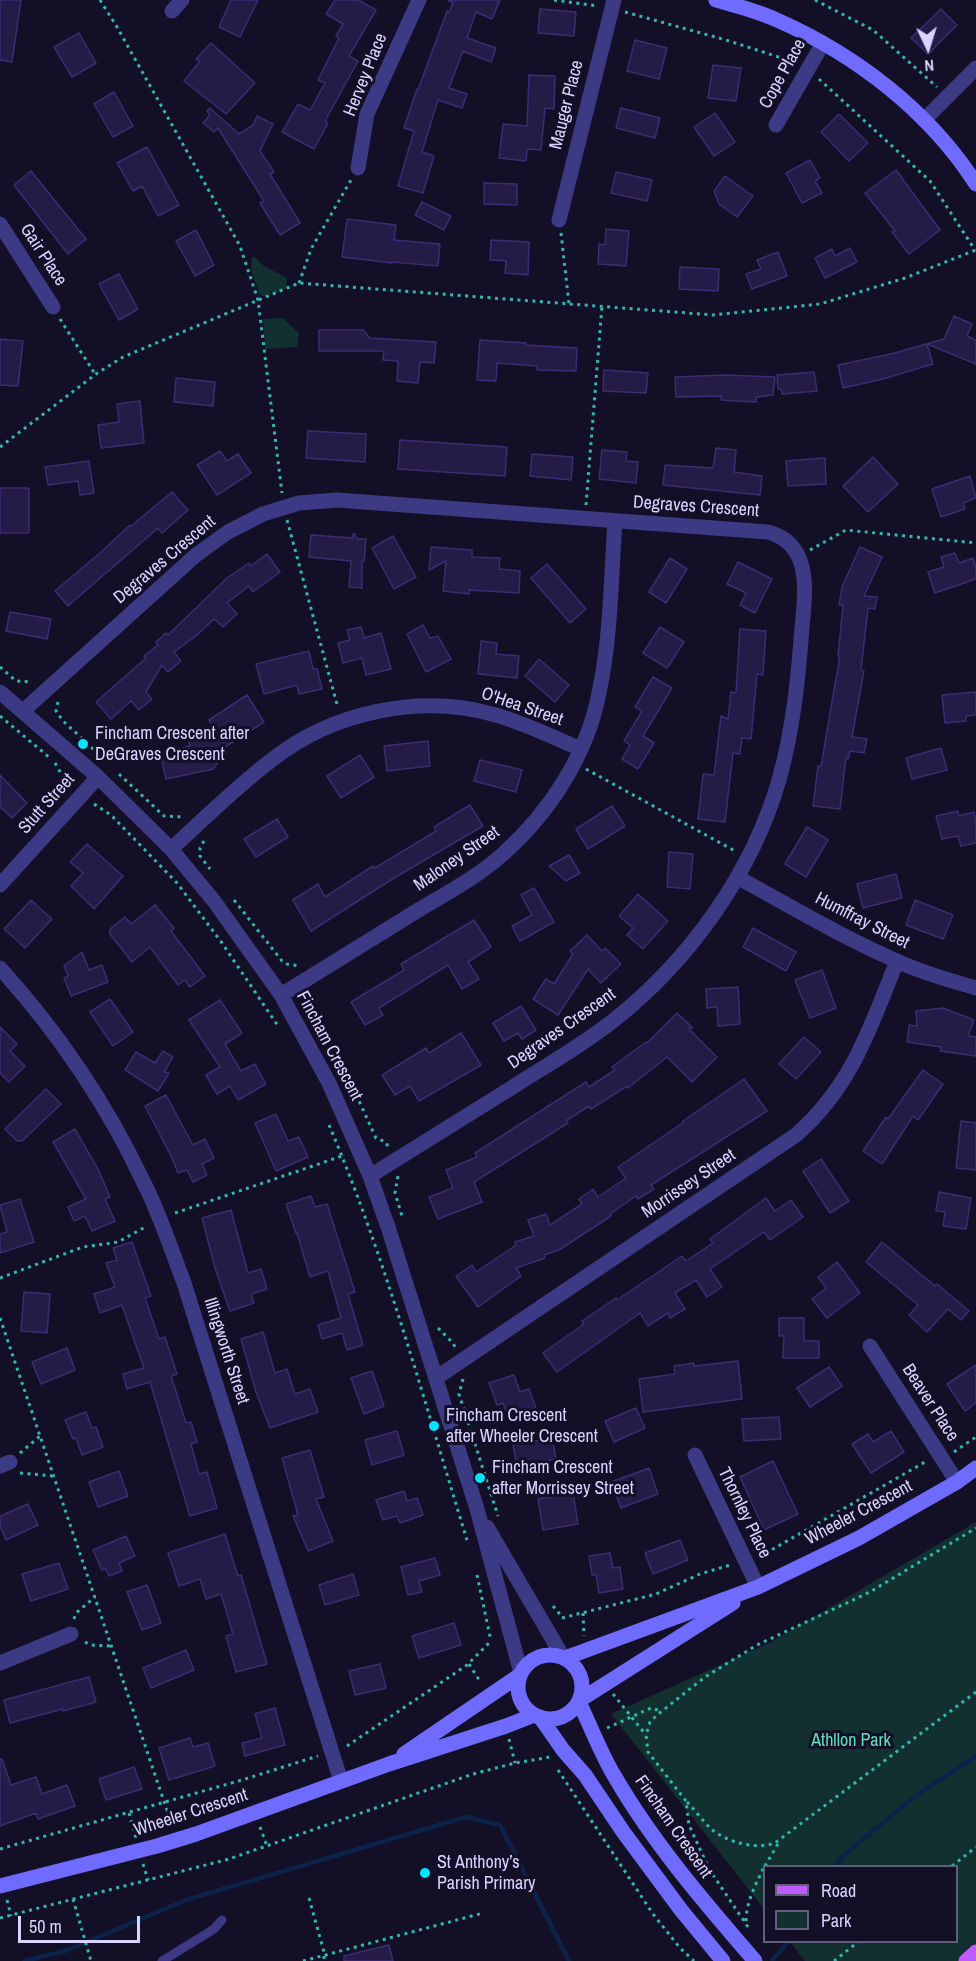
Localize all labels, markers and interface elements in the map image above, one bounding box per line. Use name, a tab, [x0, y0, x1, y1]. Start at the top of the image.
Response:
north arrow	[898, 18, 958, 78]
street label: Hervey Place	[340, 30, 392, 120]
street label: Cope Place	[755, 35, 811, 113]
text: N	[924, 55, 935, 77]
street label: Mauger Place	[546, 58, 588, 152]
street label: Gair Place	[15, 220, 71, 290]
street label: Degraves Crescent	[632, 492, 760, 522]
street label: Degraves Crescent	[110, 511, 220, 609]
street label: O'Hea Street	[478, 683, 566, 731]
place label: Fincham Crescent after DeGraves Crescent	[95, 723, 249, 766]
marker: Fincham Crescent after DeGraves Crescent	[76, 737, 90, 751]
street label: Stutt Street	[14, 769, 80, 839]
street label: Maloney Street	[410, 822, 504, 896]
street label: Humffray Street	[811, 888, 913, 954]
street label: Degraves Crescent	[504, 984, 620, 1074]
street label: Fincham Crescent	[291, 988, 367, 1104]
street label: Morrissey Street	[638, 1145, 740, 1223]
street label: Illingworth Street	[199, 1295, 253, 1407]
street label: Beaver Place	[897, 1360, 963, 1446]
place label: Fincham Crescent after Wheeler Crescent	[446, 1405, 598, 1448]
marker: Fincham Crescent after Wheeler Crescent	[427, 1419, 441, 1433]
place label: Fincham Crescent after Morrissey Street	[492, 1457, 634, 1500]
street label: Thornley Place	[713, 1464, 775, 1562]
marker: Fincham Crescent after Morrissey Street	[473, 1471, 487, 1485]
street label: Wheeler Crescent	[802, 1476, 916, 1550]
park label: Athllon Park	[811, 1730, 891, 1752]
street label: Fincham Crescent	[630, 1771, 716, 1883]
street label: Wheeler Crescent	[131, 1784, 251, 1842]
place label: St Anthony’s Parish Primary	[437, 1852, 535, 1894]
legend	[763, 1865, 958, 1943]
marker: St Anthony’s Parish Primary	[418, 1866, 432, 1880]
text: Road	[821, 1878, 856, 1903]
scale bar	[21, 1904, 142, 1942]
text: Park	[821, 1908, 851, 1933]
text: 50 m	[29, 1914, 62, 1939]

